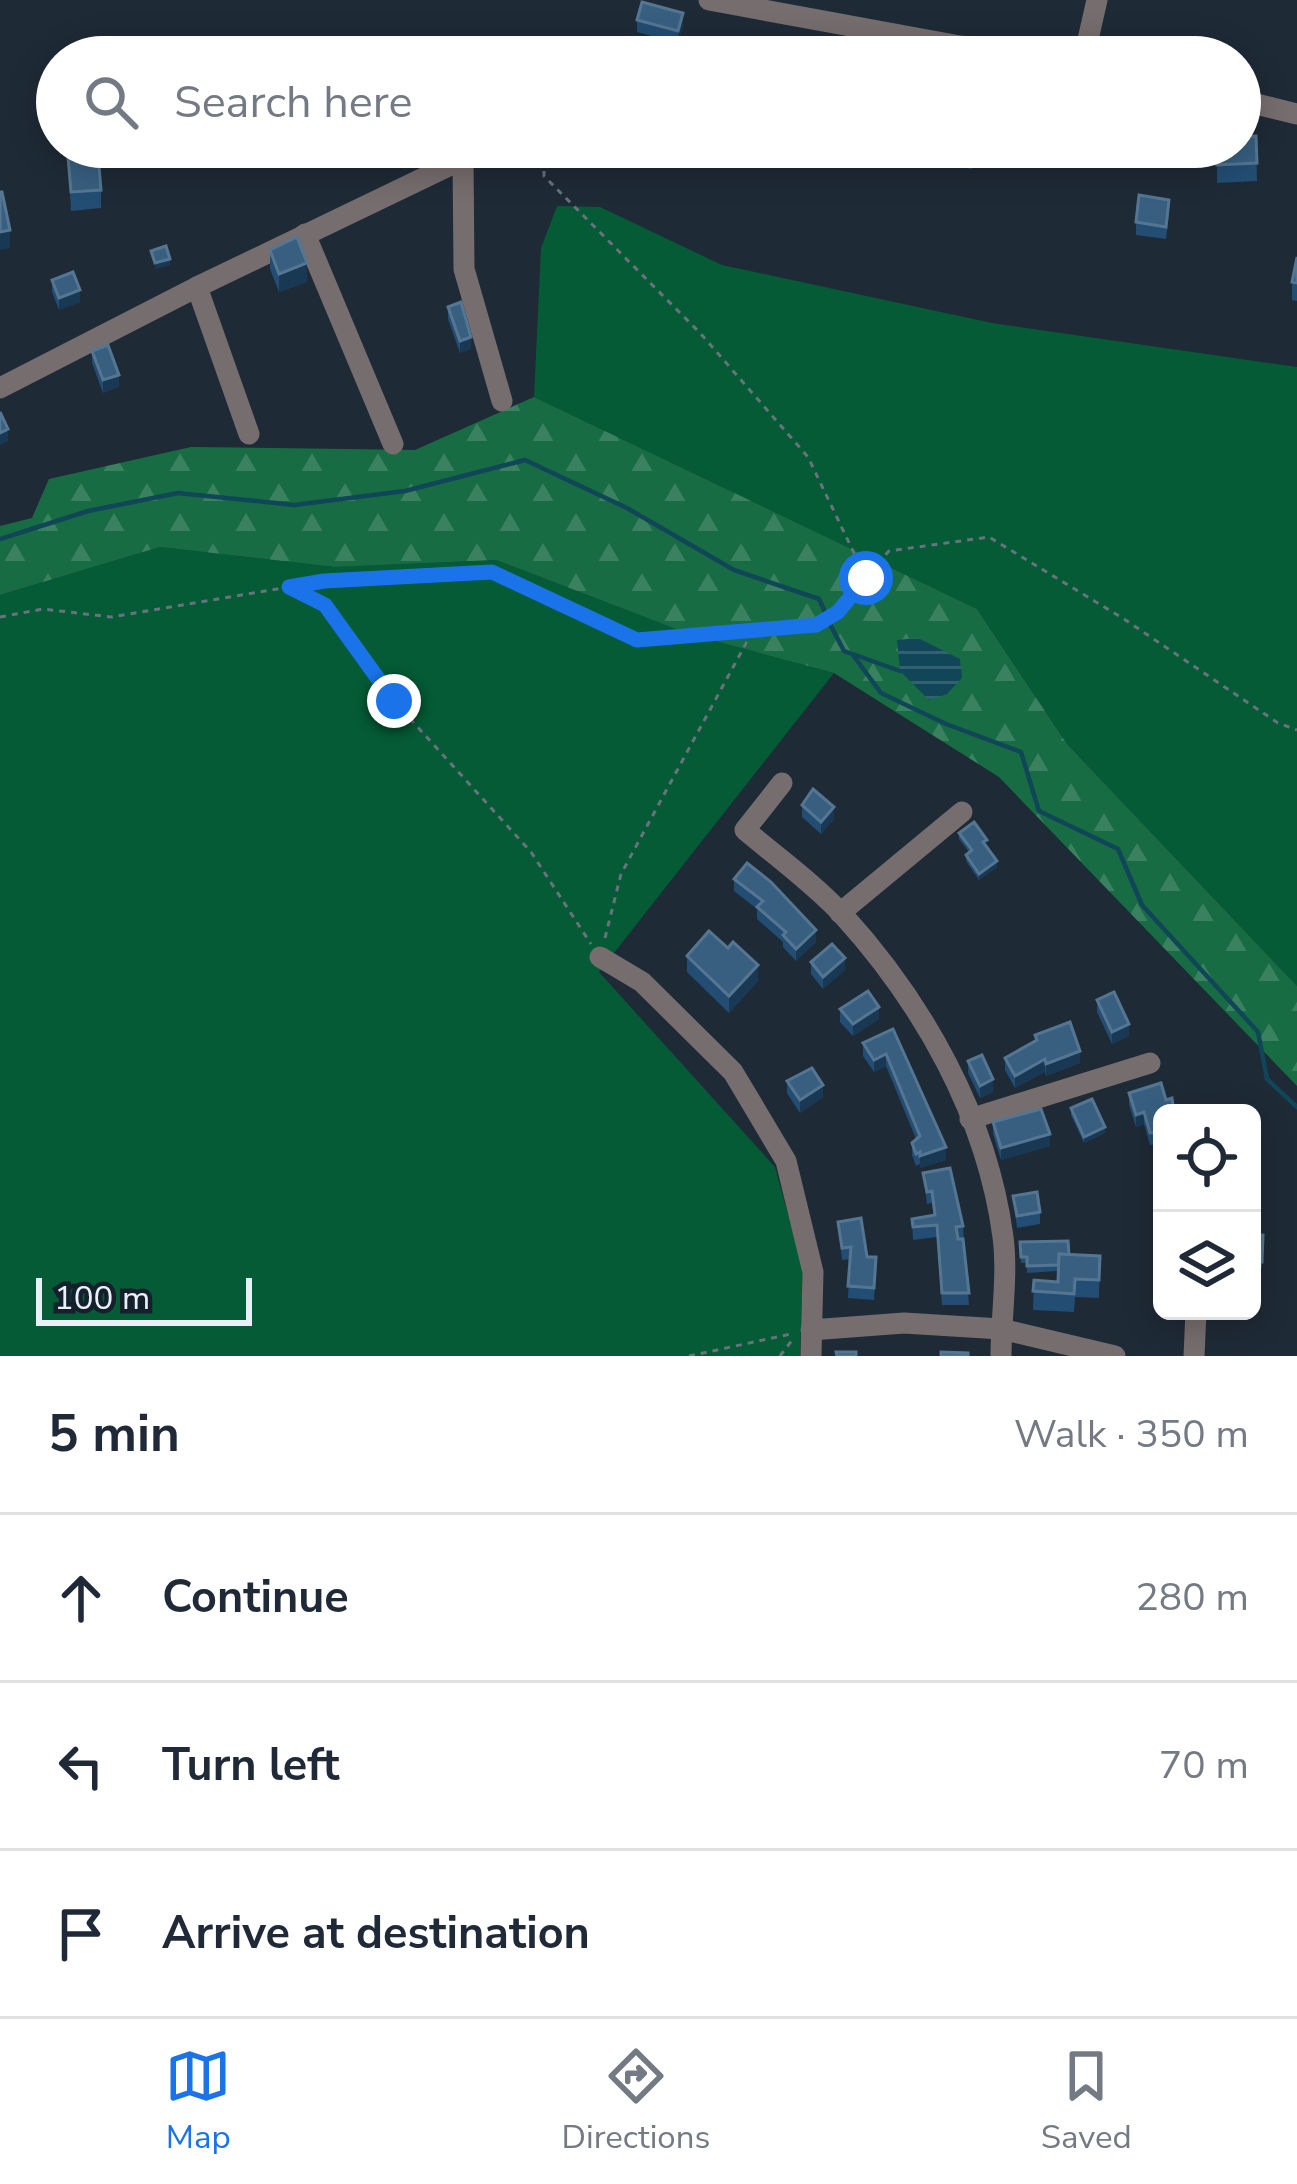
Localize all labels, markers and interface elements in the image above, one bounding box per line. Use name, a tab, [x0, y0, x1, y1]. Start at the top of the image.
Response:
search box	[36, 36, 1261, 168]
icon: search	[78, 69, 144, 135]
text: Search here	[174, 72, 413, 133]
route start	[839, 551, 893, 605]
route end	[367, 674, 421, 728]
map controls	[1153, 1104, 1261, 1320]
button: locate	[1153, 1104, 1261, 1212]
button: layers	[1153, 1212, 1261, 1320]
scale bar	[36, 1272, 252, 1325]
text: 100 m	[54, 1276, 150, 1321]
text: 5 min	[48, 1399, 180, 1469]
text: Walk · 350 m	[1014, 1408, 1249, 1461]
icon: ahead	[48, 1565, 114, 1631]
text: Continue	[162, 1567, 349, 1628]
text: 280 m	[1135, 1571, 1249, 1624]
icon: left	[48, 1733, 114, 1799]
text: Turn left	[162, 1735, 340, 1796]
text: 70 m	[1159, 1739, 1249, 1792]
icon: arrive	[48, 1901, 114, 1967]
text: Arrive at destination	[162, 1903, 590, 1964]
tab: Map	[165, 2043, 231, 2160]
tab: Directions	[562, 2043, 710, 2160]
tab: Saved	[1041, 2043, 1132, 2160]

